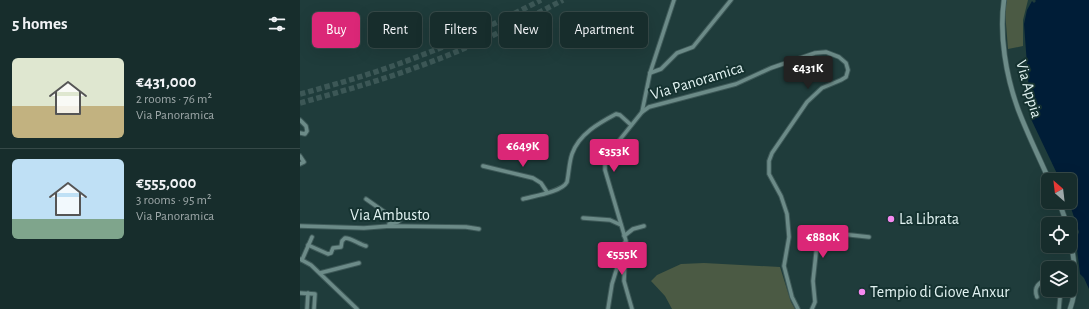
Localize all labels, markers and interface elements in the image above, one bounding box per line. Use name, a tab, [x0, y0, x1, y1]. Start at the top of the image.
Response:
chip: Buy	[312, 12, 360, 48]
chip: Rent	[368, 12, 422, 48]
chip: Filters	[430, 12, 491, 48]
chip: New	[499, 12, 552, 48]
chip: Apartment	[560, 12, 648, 48]
icon: filters	[266, 13, 288, 35]
text: 5 homes	[12, 15, 68, 32]
pin: €431K	[780, 56, 836, 90]
street label: Via Appia	[1013, 58, 1045, 120]
street label: Via Panoramica	[649, 59, 745, 103]
text: €431K	[793, 62, 823, 75]
text: €431,000	[136, 73, 196, 90]
icon: home	[44, 74, 92, 122]
text: 2 rooms · 76 m²	[136, 93, 212, 106]
text: Via Panoramica	[136, 109, 214, 122]
pin: €649K	[495, 134, 551, 168]
pin: €353K	[586, 139, 642, 173]
text: €649K	[507, 140, 539, 153]
text: €353K	[599, 145, 629, 158]
north arrow	[1041, 173, 1077, 209]
map controls	[1041, 173, 1077, 297]
text: €555,000	[136, 174, 196, 191]
icon: home	[44, 175, 92, 223]
text: 3 rooms · 95 m²	[136, 194, 211, 207]
street label: Via Ambusto	[350, 207, 430, 223]
text: Via Panoramica	[136, 210, 214, 223]
place label: La Librata	[899, 211, 959, 227]
marker: La Librata	[886, 214, 896, 224]
button: locate	[1041, 217, 1077, 253]
pin: €880K	[795, 225, 851, 259]
text: €880K	[806, 231, 840, 244]
pin: €555K	[594, 242, 650, 276]
text: €555K	[607, 248, 637, 261]
button: layers	[1041, 261, 1077, 297]
place label: Tempio di Giove Anxur	[870, 284, 1010, 300]
marker: Tempio di Giove Anxur	[857, 287, 867, 297]

